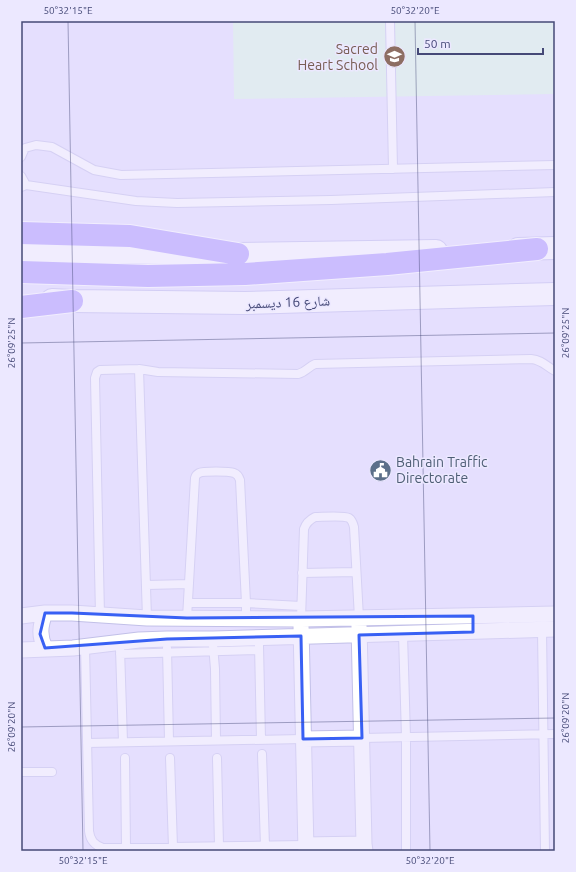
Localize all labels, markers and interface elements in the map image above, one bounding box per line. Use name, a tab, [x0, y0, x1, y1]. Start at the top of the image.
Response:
text: 50°32'15"E	[43, 5, 93, 16]
text: 50°32'20"E	[390, 5, 440, 16]
scale bar	[418, 30, 543, 56]
text: 50 m	[424, 37, 451, 50]
place label: Sacred Heart School	[297, 41, 378, 73]
school or university icon: Sacred Heart School	[381, 44, 407, 70]
street label: شارع 16 ديسمبر	[245, 293, 330, 313]
text: 26°09'25"N	[560, 308, 571, 358]
text: 26°09'25"N	[6, 318, 17, 368]
place label: Bahrain Traffic Directorate	[396, 454, 488, 486]
public building icon: Bahrain Traffic Directorate	[368, 457, 394, 483]
text: 26°09'20"N	[560, 693, 571, 743]
text: 26°09'20"N	[6, 702, 17, 752]
text: 50°32'15"E	[58, 855, 108, 866]
text: 50°32'20"E	[405, 855, 455, 866]

